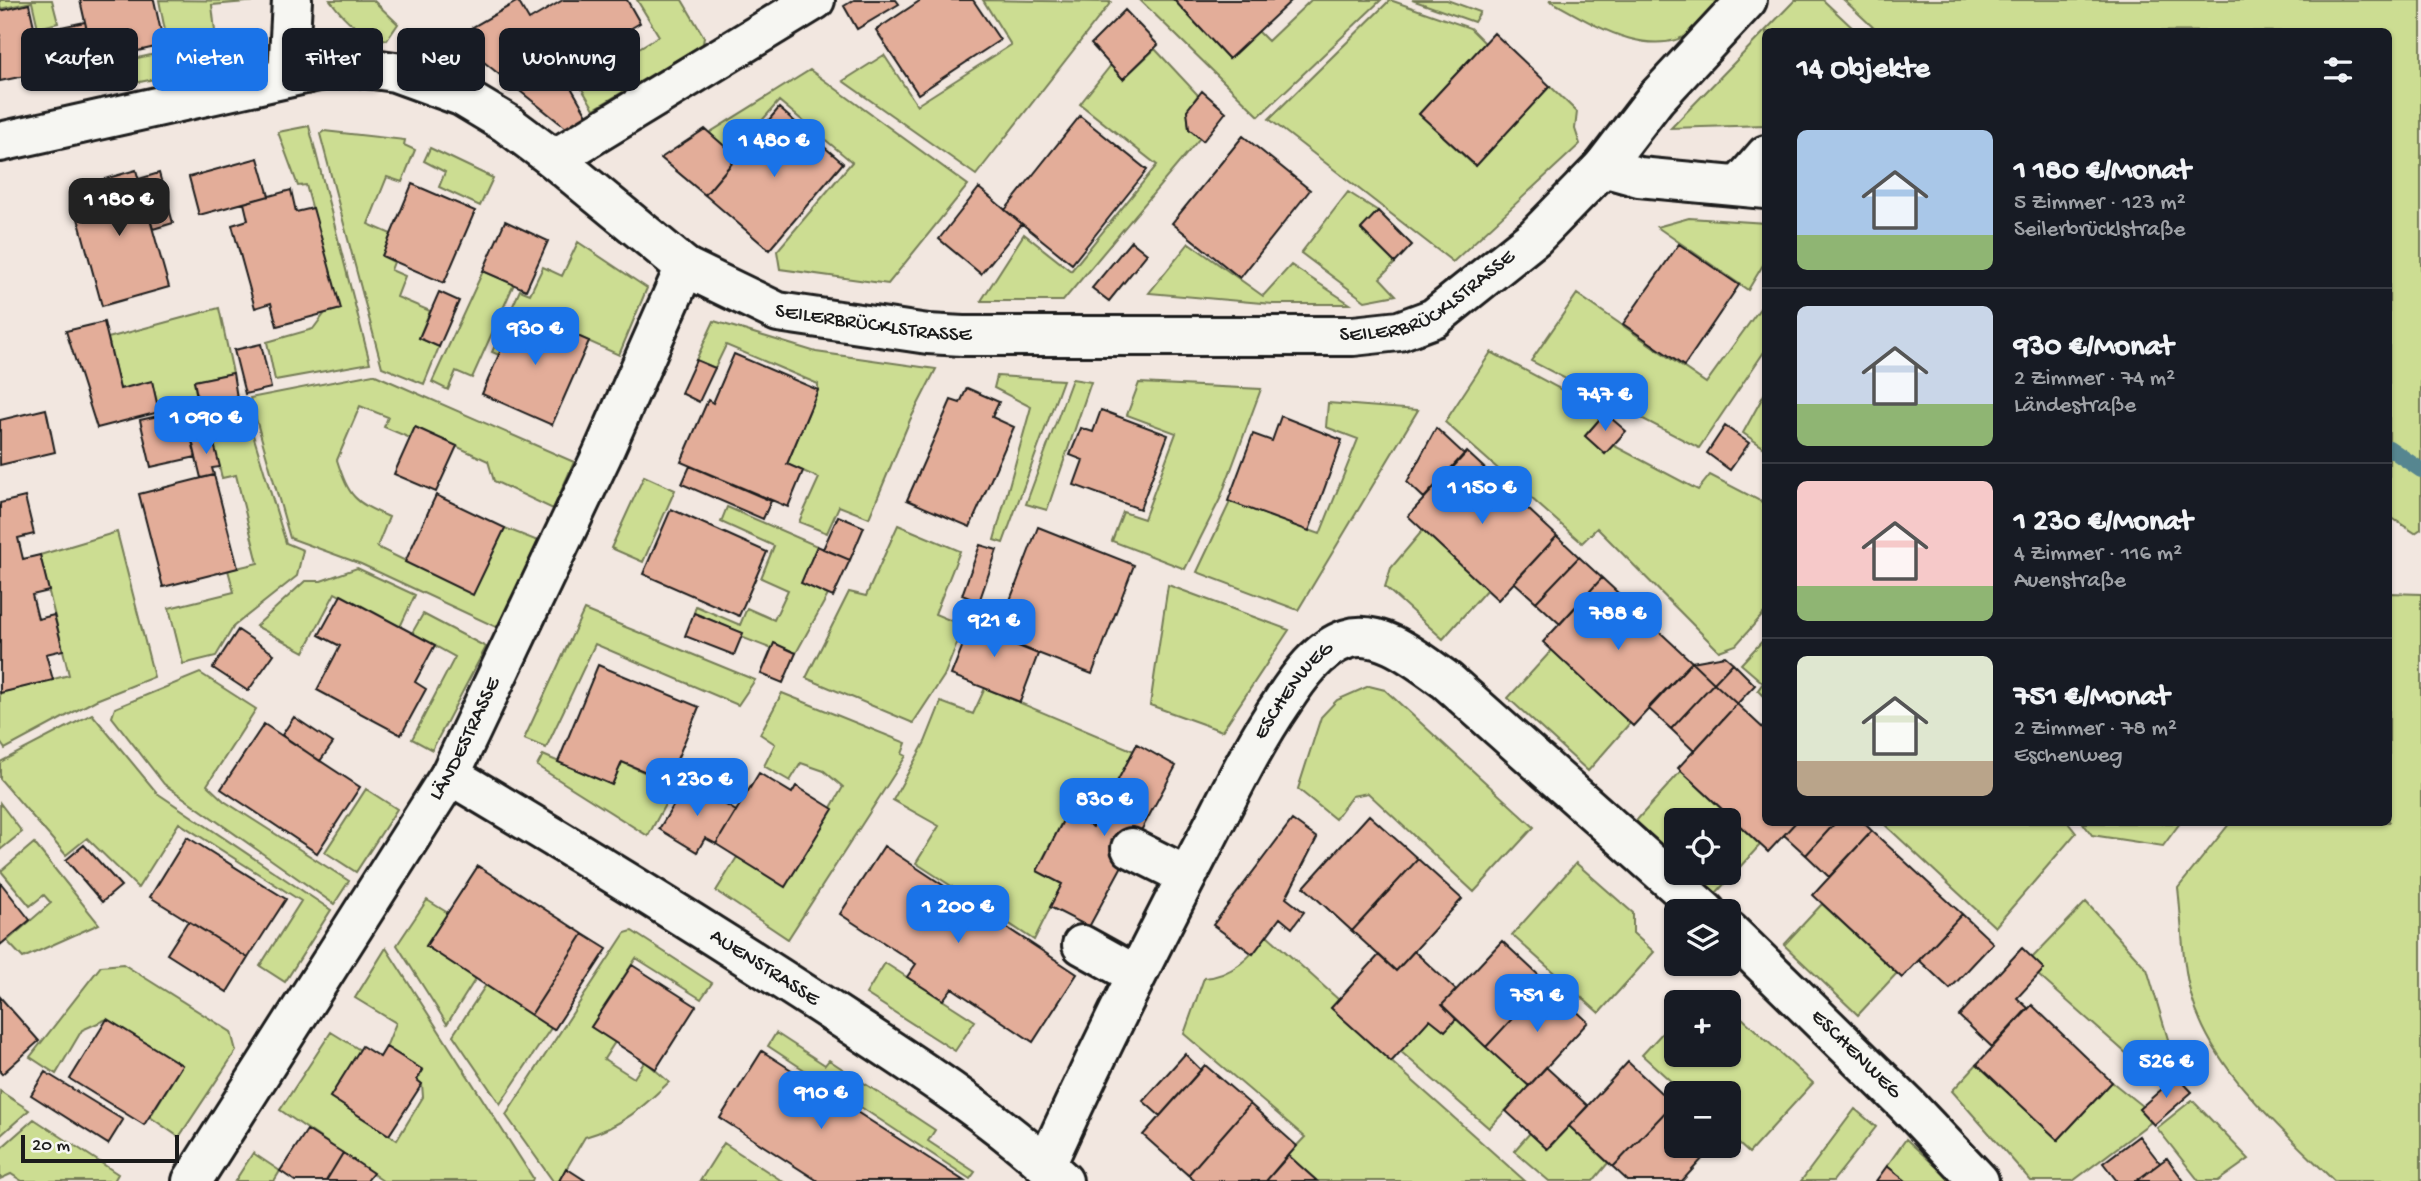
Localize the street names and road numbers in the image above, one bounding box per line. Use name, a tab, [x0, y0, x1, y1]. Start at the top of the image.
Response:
street label: SEILERBRÜCKLSTRASSE	[1340, 244, 1521, 349]
street label: SEILERBRÜCKLSTRASSE	[773, 299, 973, 349]
street label: ESCHENWEG	[1249, 636, 1339, 745]
street label: LÄNDESTRASSE	[424, 673, 507, 806]
street label: AUENSTRASSE	[705, 924, 825, 1013]
street label: ESCHENWEG	[1805, 1005, 1907, 1105]

